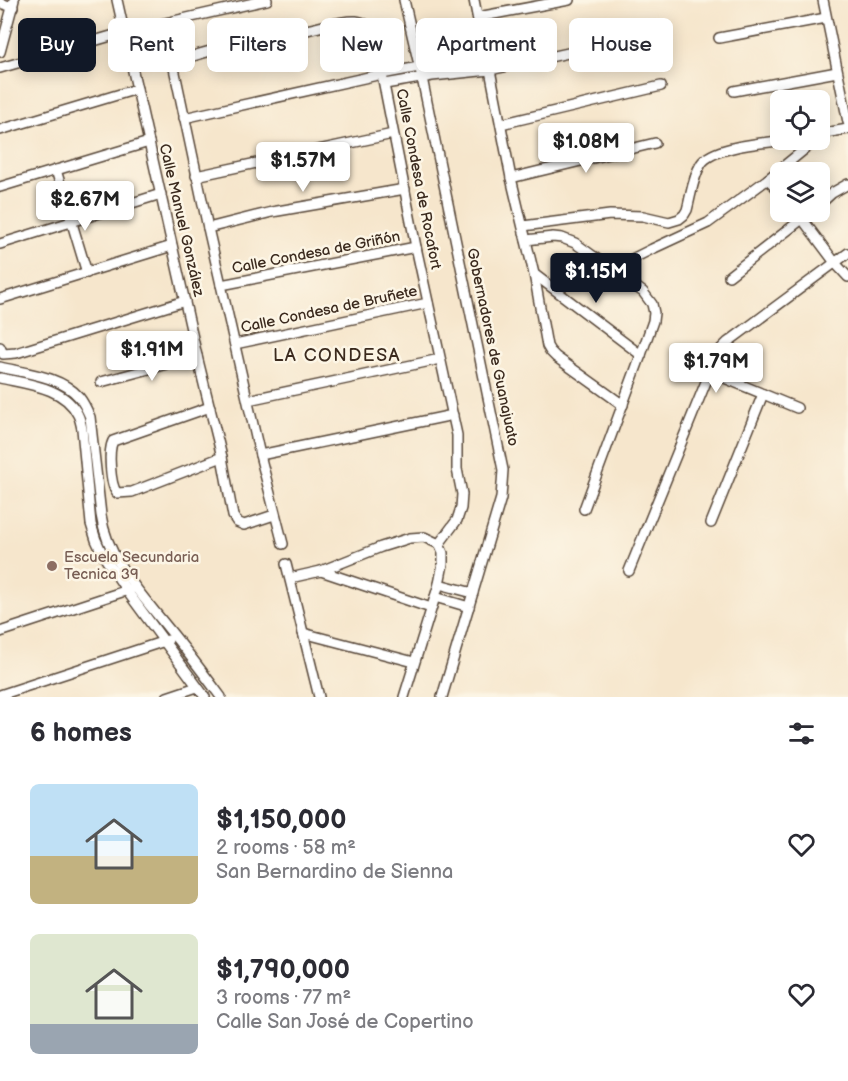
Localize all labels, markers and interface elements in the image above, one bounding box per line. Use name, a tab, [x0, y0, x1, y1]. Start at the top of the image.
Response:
chip: Buy	[18, 18, 96, 72]
chip: Rent	[108, 18, 195, 72]
chip: Filters	[207, 18, 308, 72]
chip: New	[320, 18, 404, 72]
chip: Apartment	[416, 18, 557, 72]
chip: House	[569, 18, 673, 72]
street label: Calle Condesa de Rocafort	[392, 87, 445, 271]
map controls	[770, 90, 830, 222]
button: locate	[770, 90, 830, 150]
pin: $1.08M	[537, 123, 635, 174]
text: $1.08M	[552, 130, 620, 154]
street label: Calle Manuel González	[155, 142, 209, 299]
pin: $1.57M	[254, 142, 352, 193]
text: $1.57M	[270, 149, 336, 173]
button: layers	[770, 162, 830, 222]
pin: $2.67M	[36, 181, 134, 232]
text: $2.67M	[50, 188, 120, 212]
street label: Calle Condesa de Griñón	[230, 227, 402, 278]
street label: Gobernadores de Guanajuato	[462, 246, 523, 448]
pin: $1.15M	[547, 253, 645, 304]
text: $1.15M	[564, 260, 628, 284]
street label: Calle Condesa de Bruñete	[239, 281, 419, 337]
pin: $1.91M	[103, 331, 201, 382]
text: $1.91M	[120, 338, 184, 362]
pin: $1.79M	[667, 343, 765, 394]
district label: LA CONDESA	[273, 345, 401, 366]
text: $1.79M	[683, 350, 749, 374]
place label: Escuela Secundaria Tecnica 39	[64, 548, 199, 584]
marker: Escuela Secundaria Tecnica 39	[45, 559, 59, 573]
icon: filters	[785, 717, 818, 750]
text: 6 homes	[30, 718, 132, 749]
text: $1,150,000	[216, 805, 346, 836]
icon: home	[78, 808, 150, 880]
icon: heart	[785, 828, 818, 861]
text: 2 rooms · 58 m²	[216, 836, 356, 860]
text: San Bernardino de Sienna	[216, 860, 453, 884]
text: $1,790,000	[216, 955, 350, 986]
icon: home	[78, 958, 150, 1030]
icon: heart	[785, 978, 818, 1011]
text: 3 rooms · 77 m²	[216, 986, 351, 1010]
text: Calle San José de Copertino	[216, 1010, 474, 1034]

